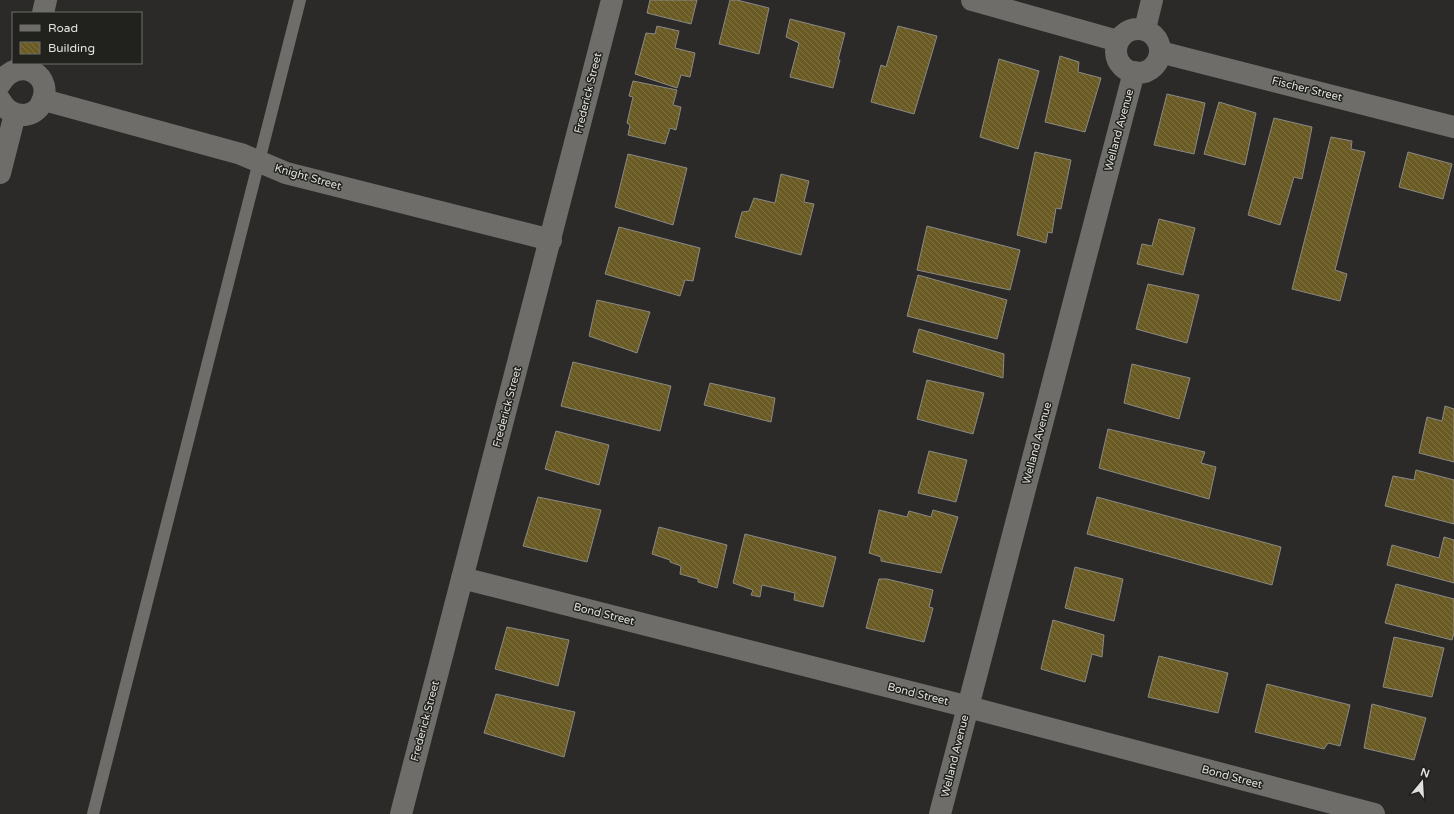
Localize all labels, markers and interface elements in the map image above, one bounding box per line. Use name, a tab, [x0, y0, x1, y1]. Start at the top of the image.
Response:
legend	[12, 12, 142, 64]
text: Road	[48, 21, 78, 35]
text: Building	[48, 41, 95, 55]
street label: Frederick Street	[572, 51, 604, 135]
street label: Fischer Street	[1271, 74, 1343, 104]
street label: Welland Avenue	[1102, 88, 1136, 172]
street label: Knight Street	[273, 161, 343, 193]
street label: Frederick Street	[490, 365, 524, 449]
street label: Welland Avenue	[1020, 401, 1054, 485]
street label: Bond Street	[572, 600, 636, 628]
street label: Frederick Street	[408, 679, 442, 763]
street label: Bond Street	[886, 680, 950, 708]
street label: Welland Avenue	[938, 713, 972, 799]
north arrow	[1402, 762, 1442, 802]
street label: Bond Street	[1200, 763, 1264, 791]
text: N	[1419, 765, 1431, 781]

